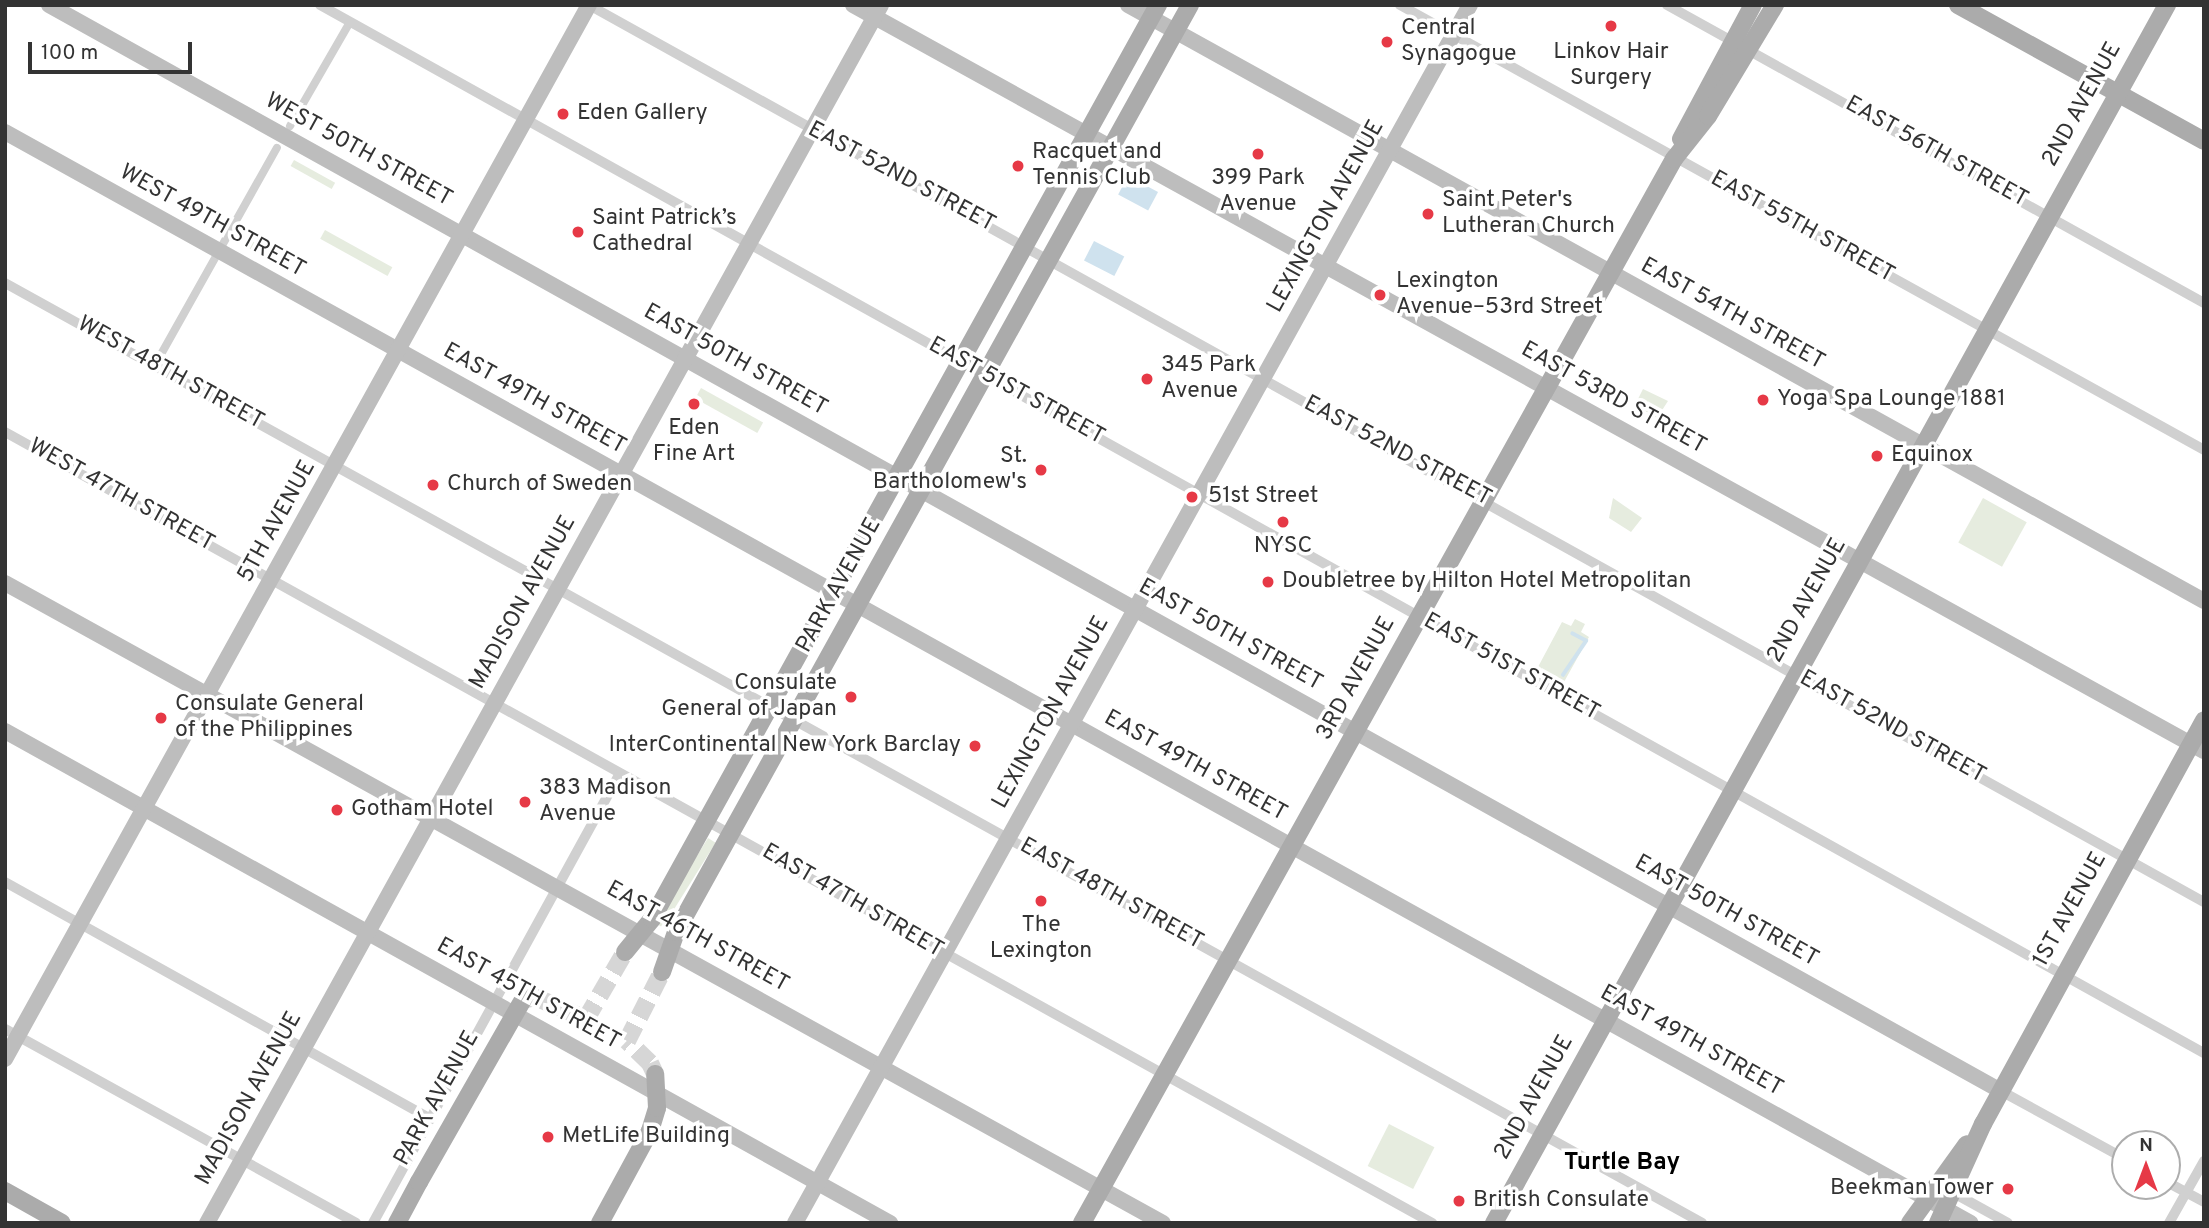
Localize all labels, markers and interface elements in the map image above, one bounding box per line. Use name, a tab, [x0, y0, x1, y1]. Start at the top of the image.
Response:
place label: Central Synagogue	[1401, 15, 1516, 69]
marker: Linkov Hair Surgery	[1601, 16, 1621, 36]
scale bar	[32, 28, 196, 72]
marker: Central Synagogue	[1379, 34, 1395, 50]
street label: 2ND AVENUE	[2037, 38, 2129, 172]
place label: Linkov Hair Surgery	[1553, 39, 1669, 93]
text: 100 m	[41, 40, 98, 67]
street label: WEST 50TH STREET	[259, 88, 457, 214]
street label: EAST 56TH STREET	[1839, 91, 2033, 215]
place label: Eden Gallery	[577, 100, 708, 128]
marker: Eden Gallery	[555, 106, 571, 122]
street label: LEXINGTON AVENUE	[1262, 115, 1392, 319]
street label: EAST 52ND STREET	[802, 117, 1000, 239]
place label: Racquet and Tennis Club	[1032, 139, 1162, 193]
marker: 399 Park Avenue	[1250, 146, 1266, 162]
marker: Racquet and Tennis Club	[1010, 158, 1026, 174]
street label: WEST 49TH STREET	[114, 159, 310, 285]
place label: 399 Park Avenue	[1211, 165, 1305, 219]
street label: EAST 55TH STREET	[1705, 166, 1899, 290]
place label: Saint Peter's Lutheran Church	[1442, 187, 1615, 241]
place label: Saint Patrick’s Cathedral	[592, 205, 737, 259]
marker: Saint Peter's Lutheran Church	[1420, 206, 1436, 222]
marker: Saint Patrick’s Cathedral	[570, 224, 586, 240]
street label: EAST 54TH STREET	[1635, 253, 1829, 377]
place label: Lexington Avenue–53rd Street	[1396, 268, 1603, 322]
marker: Lexington Avenue–53rd Street	[1370, 285, 1390, 305]
street label: EAST 50TH STREET	[638, 299, 832, 423]
street label: WEST 48TH STREET	[71, 311, 269, 437]
street label: EAST 51ST STREET	[922, 332, 1110, 452]
street label: EAST 53RD STREET	[1515, 336, 1711, 462]
street label: EAST 49TH STREET	[437, 338, 631, 462]
place label: 345 Park Avenue	[1161, 352, 1256, 406]
marker: 345 Park Avenue	[1139, 371, 1155, 387]
place label: Yoga Spa Lounge 1881	[1777, 386, 2006, 414]
street label: EAST 52ND STREET	[1298, 391, 1496, 513]
marker: Yoga Spa Lounge 1881	[1755, 392, 1771, 408]
marker: Eden Fine Art	[686, 396, 702, 412]
place label: Eden Fine Art	[652, 415, 736, 469]
street label: WEST 47TH STREET	[23, 433, 219, 559]
place label: Equinox	[1891, 442, 1973, 470]
place label: St. Bartholomew's	[873, 443, 1027, 497]
marker: Equinox	[1869, 448, 1885, 464]
street label: 5TH AVENUE	[233, 456, 323, 588]
marker: St. Bartholomew's	[1033, 462, 1049, 478]
place label: Church of Sweden	[447, 471, 632, 499]
marker: Church of Sweden	[425, 477, 441, 493]
place label: 51st Street	[1208, 483, 1318, 511]
marker: 51st Street	[1182, 487, 1202, 507]
street label: MADISON AVENUE	[465, 511, 583, 695]
street label: PARK AVENUE	[791, 513, 889, 659]
marker: NYSC	[1275, 514, 1291, 530]
place label: NYSC	[1254, 533, 1312, 561]
street label: 2ND AVENUE	[1762, 534, 1854, 668]
place label: Doubletree by Hilton Hotel Metropolitan	[1282, 568, 1691, 596]
street label: EAST 50TH STREET	[1133, 574, 1327, 698]
marker: Doubletree by Hilton Hotel Metropolitan	[1260, 574, 1276, 590]
street label: EAST 51ST STREET	[1417, 608, 1605, 728]
street label: LEXINGTON AVENUE	[987, 611, 1117, 815]
street label: 3RD AVENUE	[1312, 612, 1402, 746]
street label: EAST 52ND STREET	[1794, 665, 1990, 791]
place label: Consulate General of Japan	[661, 670, 837, 724]
marker: Consulate General of Japan	[843, 689, 859, 705]
place label: Consulate General of the Philippines	[175, 691, 364, 745]
street label: EAST 49TH STREET	[1098, 705, 1292, 829]
marker: Consulate General of the Philippines	[153, 710, 169, 726]
place label: InterContinental New York Barclay	[608, 732, 961, 760]
marker: InterContinental New York Barclay	[967, 738, 983, 754]
place label: 383 Madison Avenue	[539, 775, 671, 829]
marker: 383 Madison Avenue	[517, 794, 533, 810]
place label: Gotham Hotel	[351, 796, 494, 824]
marker: Gotham Hotel	[329, 802, 345, 818]
street label: EAST 48TH STREET	[1014, 833, 1208, 957]
street label: EAST 47TH STREET	[756, 839, 948, 965]
street label: 1ST AVENUE	[2028, 847, 2114, 973]
street label: EAST 50TH STREET	[1629, 850, 1823, 974]
street label: EAST 46TH STREET	[600, 876, 794, 1000]
marker: The Lexington	[1033, 893, 1049, 909]
place label: The Lexington	[990, 912, 1092, 966]
street label: EAST 45TH STREET	[431, 933, 625, 1057]
street label: EAST 49TH STREET	[1594, 980, 1788, 1104]
street label: MADISON AVENUE	[191, 1007, 309, 1191]
street label: PARK AVENUE	[389, 1026, 487, 1172]
street label: 2ND AVENUE	[1489, 1031, 1581, 1165]
place label: MetLife Building	[562, 1123, 730, 1151]
marker: MetLife Building	[540, 1129, 556, 1145]
north arrow	[2111, 1130, 2181, 1200]
text: N	[2139, 1134, 2153, 1158]
district label: Turtle Bay	[1564, 1150, 1680, 1178]
place label: Beekman Tower	[1829, 1175, 1994, 1203]
marker: Beekman Tower	[2000, 1181, 2016, 1197]
place label: British Consulate	[1473, 1187, 1649, 1215]
marker: British Consulate	[1451, 1193, 1467, 1209]

